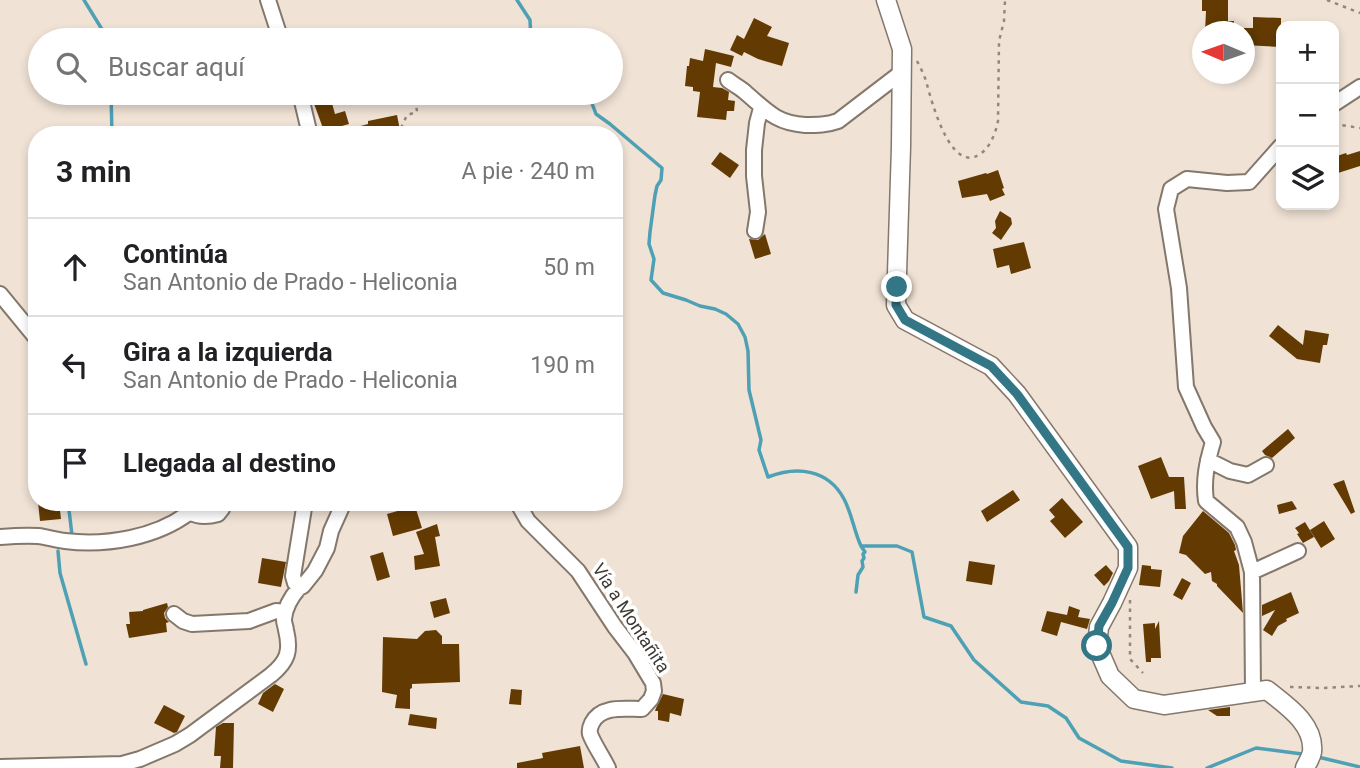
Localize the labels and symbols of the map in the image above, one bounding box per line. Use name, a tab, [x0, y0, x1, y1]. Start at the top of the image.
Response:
north arrow	[1192, 21, 1255, 84]
route end	[881, 271, 912, 302]
street label: Vía a Montañita	[588, 559, 675, 676]
route start	[1081, 630, 1112, 661]

